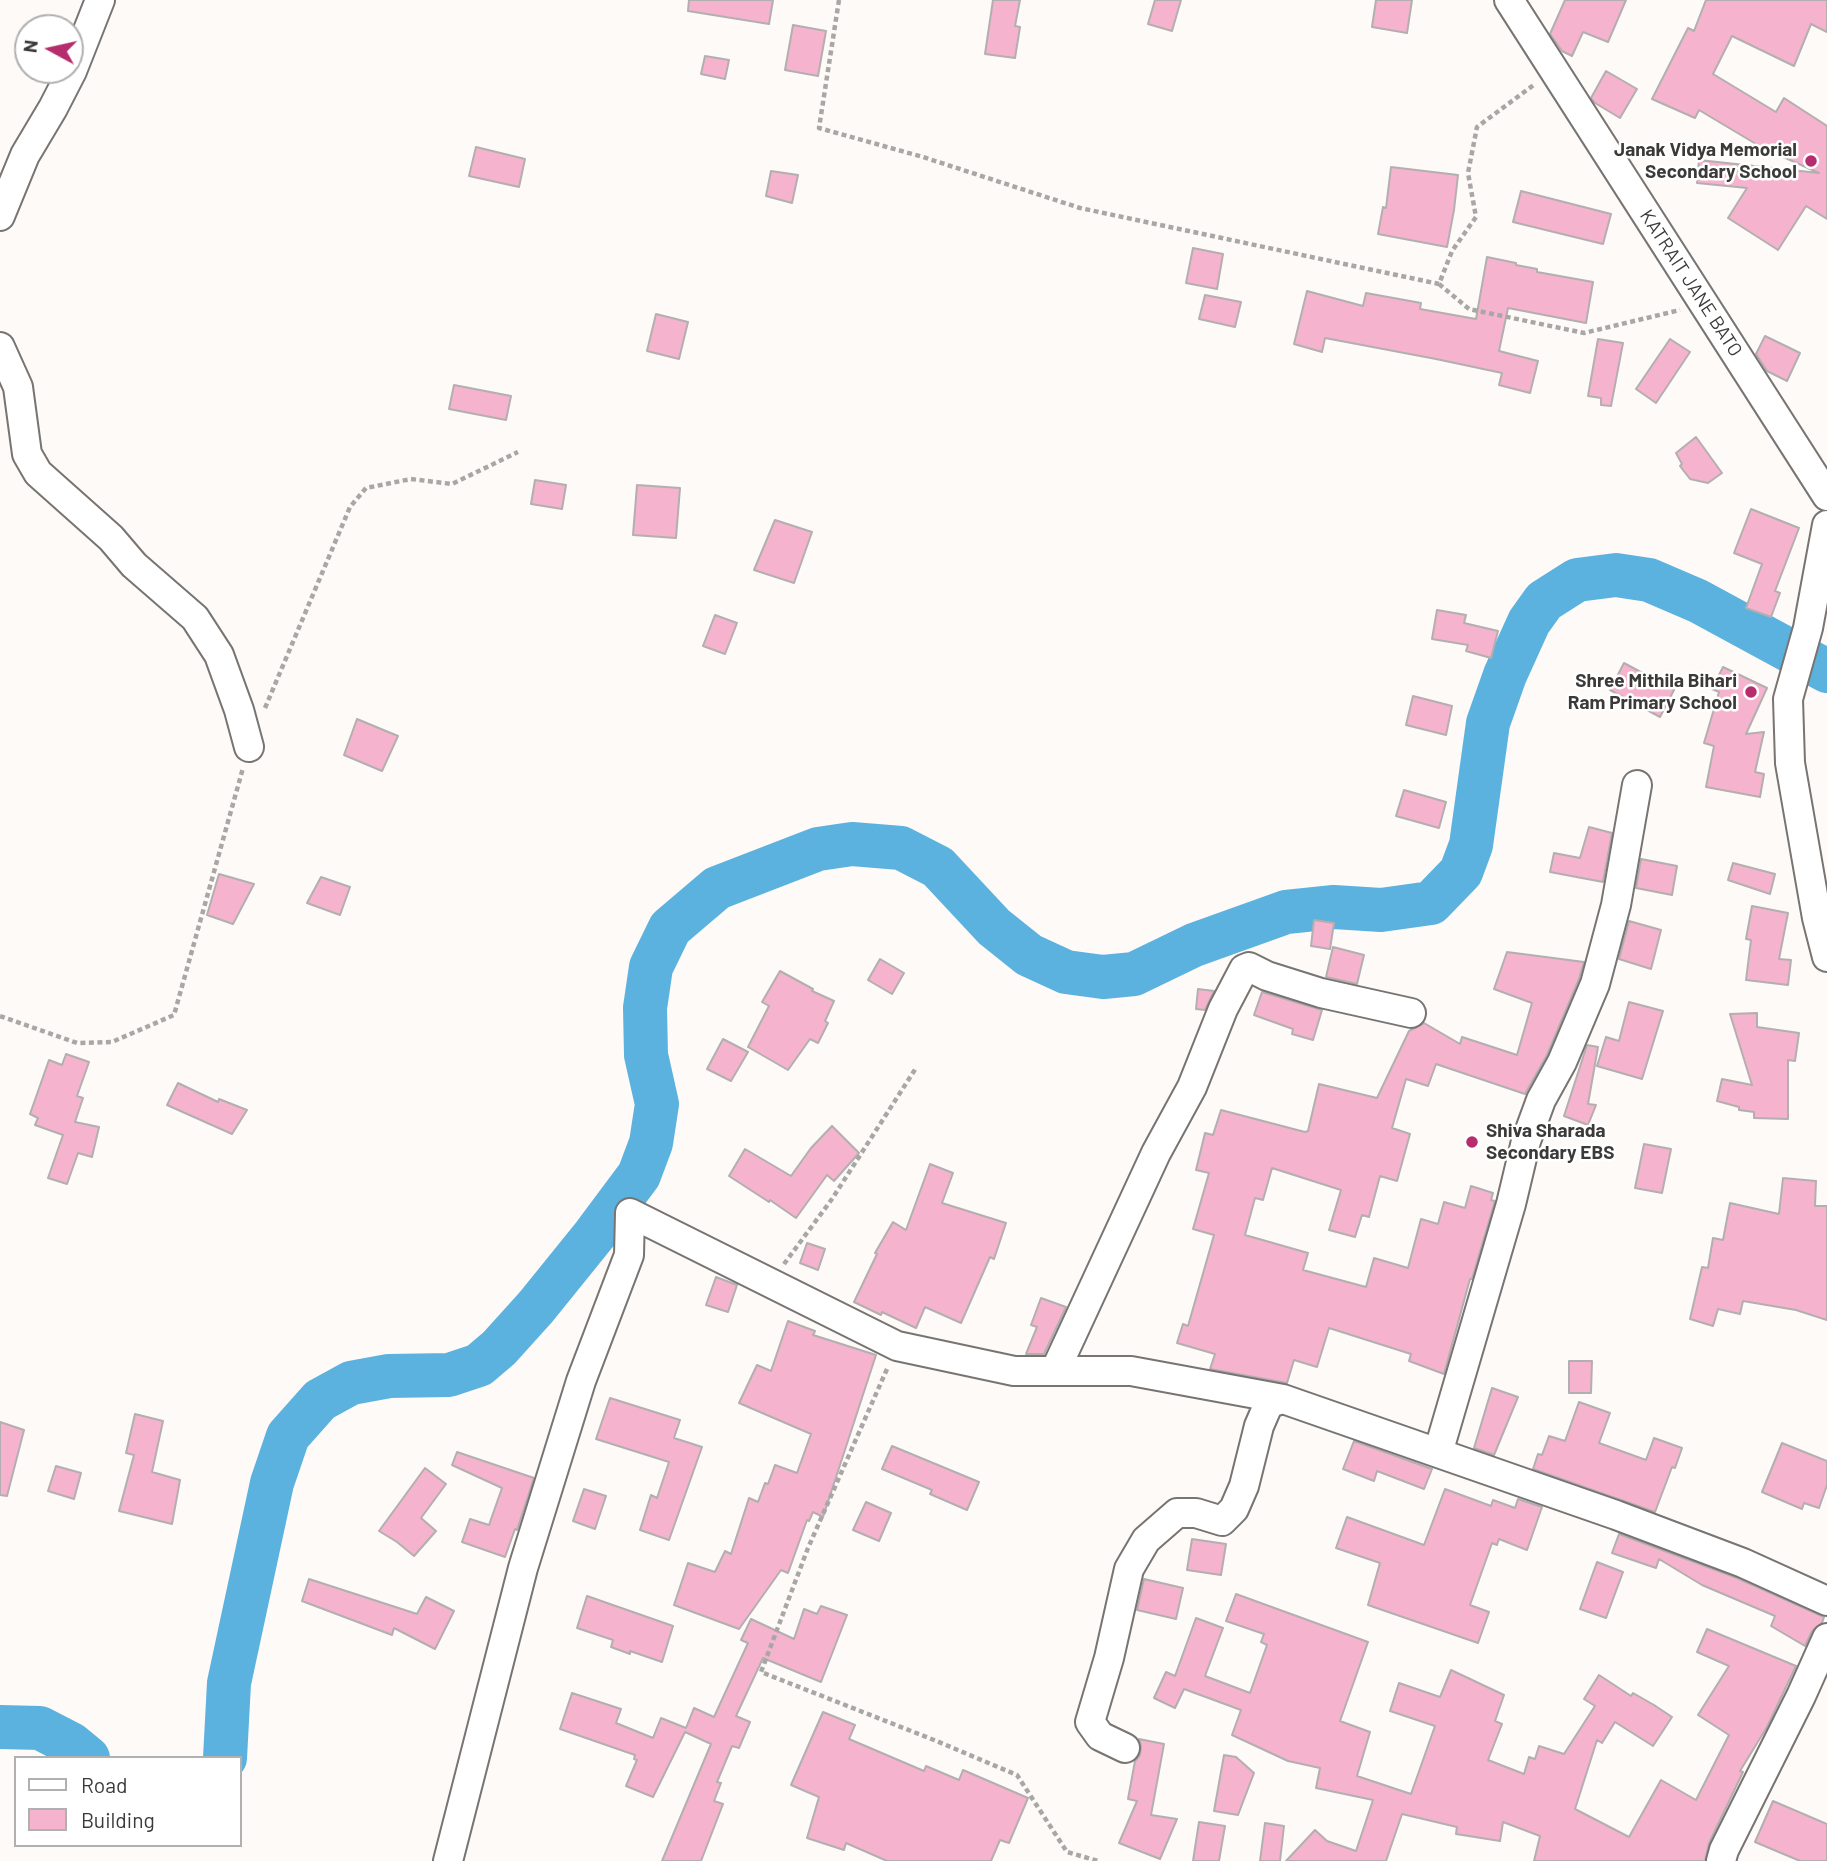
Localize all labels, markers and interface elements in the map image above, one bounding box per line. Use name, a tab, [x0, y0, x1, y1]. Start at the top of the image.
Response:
north arrow	[14, 14, 84, 84]
text: N	[17, 38, 42, 54]
place label: Janak Vidya Memorial Secondary School	[1614, 139, 1797, 183]
marker: Janak Vidya Memorial Secondary School	[1803, 153, 1819, 169]
street label: KATRAIT JANE BATO	[1635, 205, 1747, 361]
place label: Shree Mithila Bihari Ram Primary School	[1568, 670, 1737, 714]
marker: Shree Mithila Bihari Ram Primary School	[1743, 684, 1759, 700]
place label: Shiva Sharada Secondary EBS	[1486, 1120, 1615, 1164]
marker: Shiva Sharada Secondary EBS	[1464, 1134, 1480, 1150]
legend	[14, 1756, 242, 1847]
text: Road	[81, 1772, 127, 1797]
text: Building	[81, 1807, 155, 1832]

